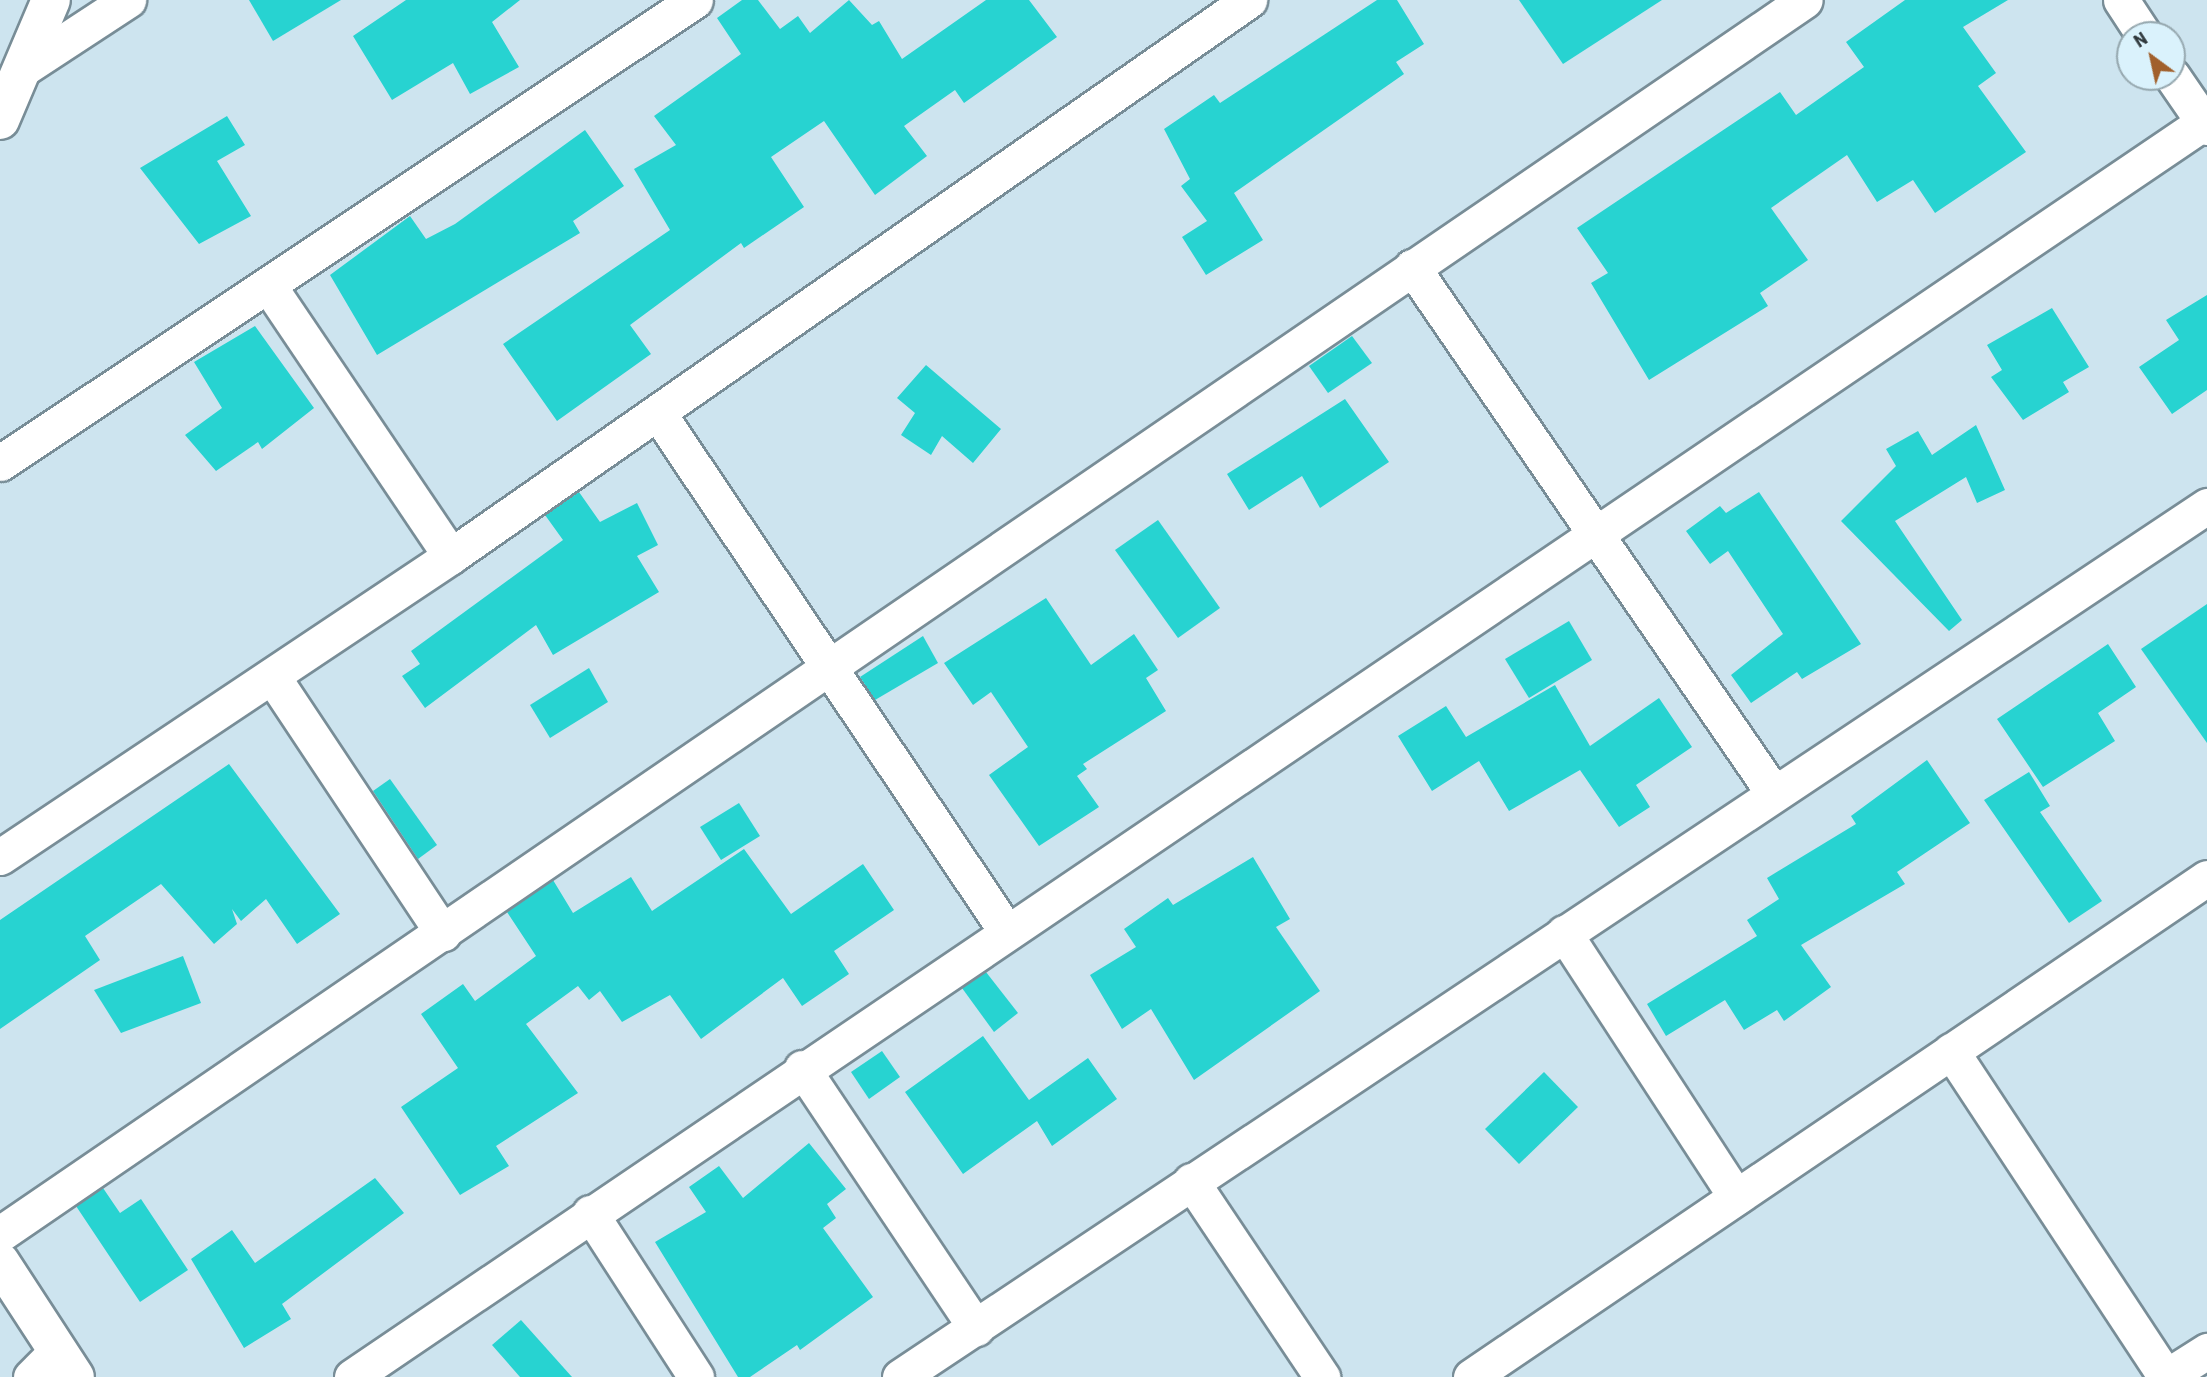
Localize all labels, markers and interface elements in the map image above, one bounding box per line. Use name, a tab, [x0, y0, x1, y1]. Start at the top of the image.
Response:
north arrow	[2116, 21, 2186, 91]
text: N	[2129, 27, 2152, 52]

